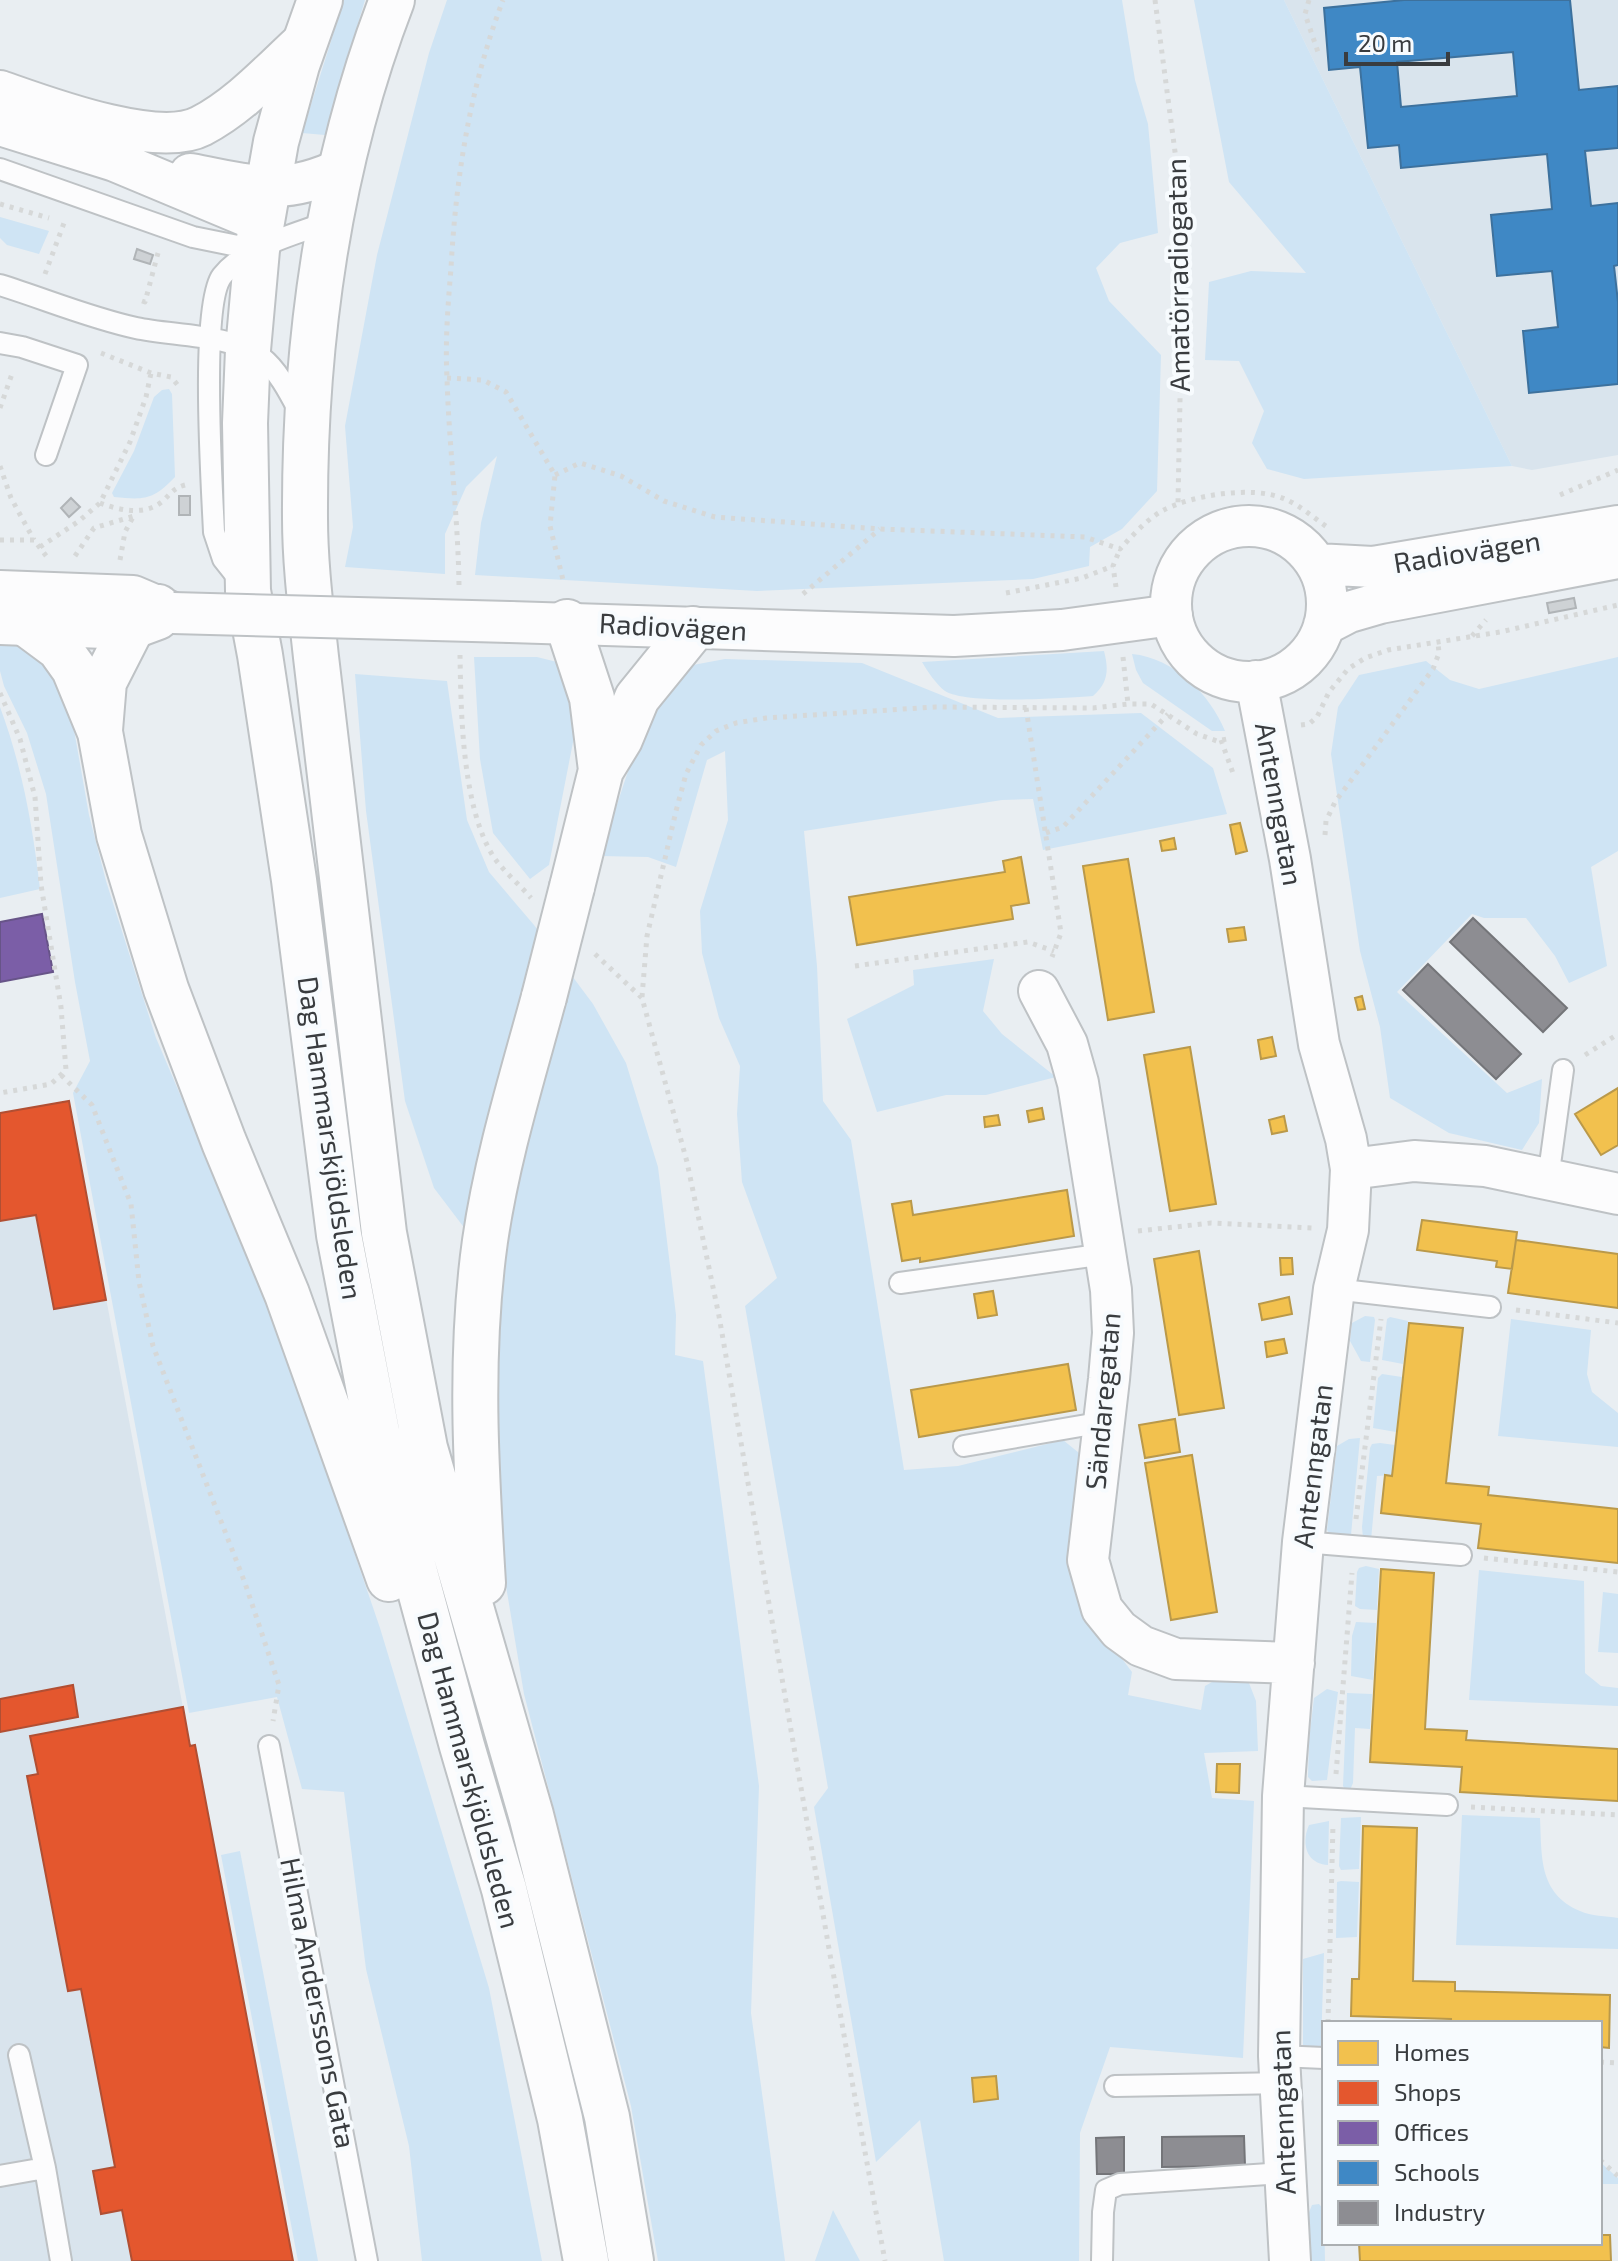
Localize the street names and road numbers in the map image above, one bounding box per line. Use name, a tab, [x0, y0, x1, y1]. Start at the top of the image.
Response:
street label: Amatörradiogatan	[1158, 158, 1196, 392]
street label: Radiovägen	[1391, 523, 1543, 579]
street label: Radiovägen	[598, 605, 748, 647]
street label: Antenngatan	[1249, 720, 1311, 888]
street label: Dag Hammarskjöldsleden	[291, 974, 371, 1302]
street label: Sändaregatan	[1077, 1311, 1127, 1491]
street label: Antenngatan	[1285, 1382, 1339, 1550]
street label: Dag Hammarskjöldsleden	[411, 1608, 529, 1932]
street label: Hilma Anderssons Gata	[274, 1855, 364, 2151]
street label: Antenngatan	[1262, 2029, 1302, 2195]

